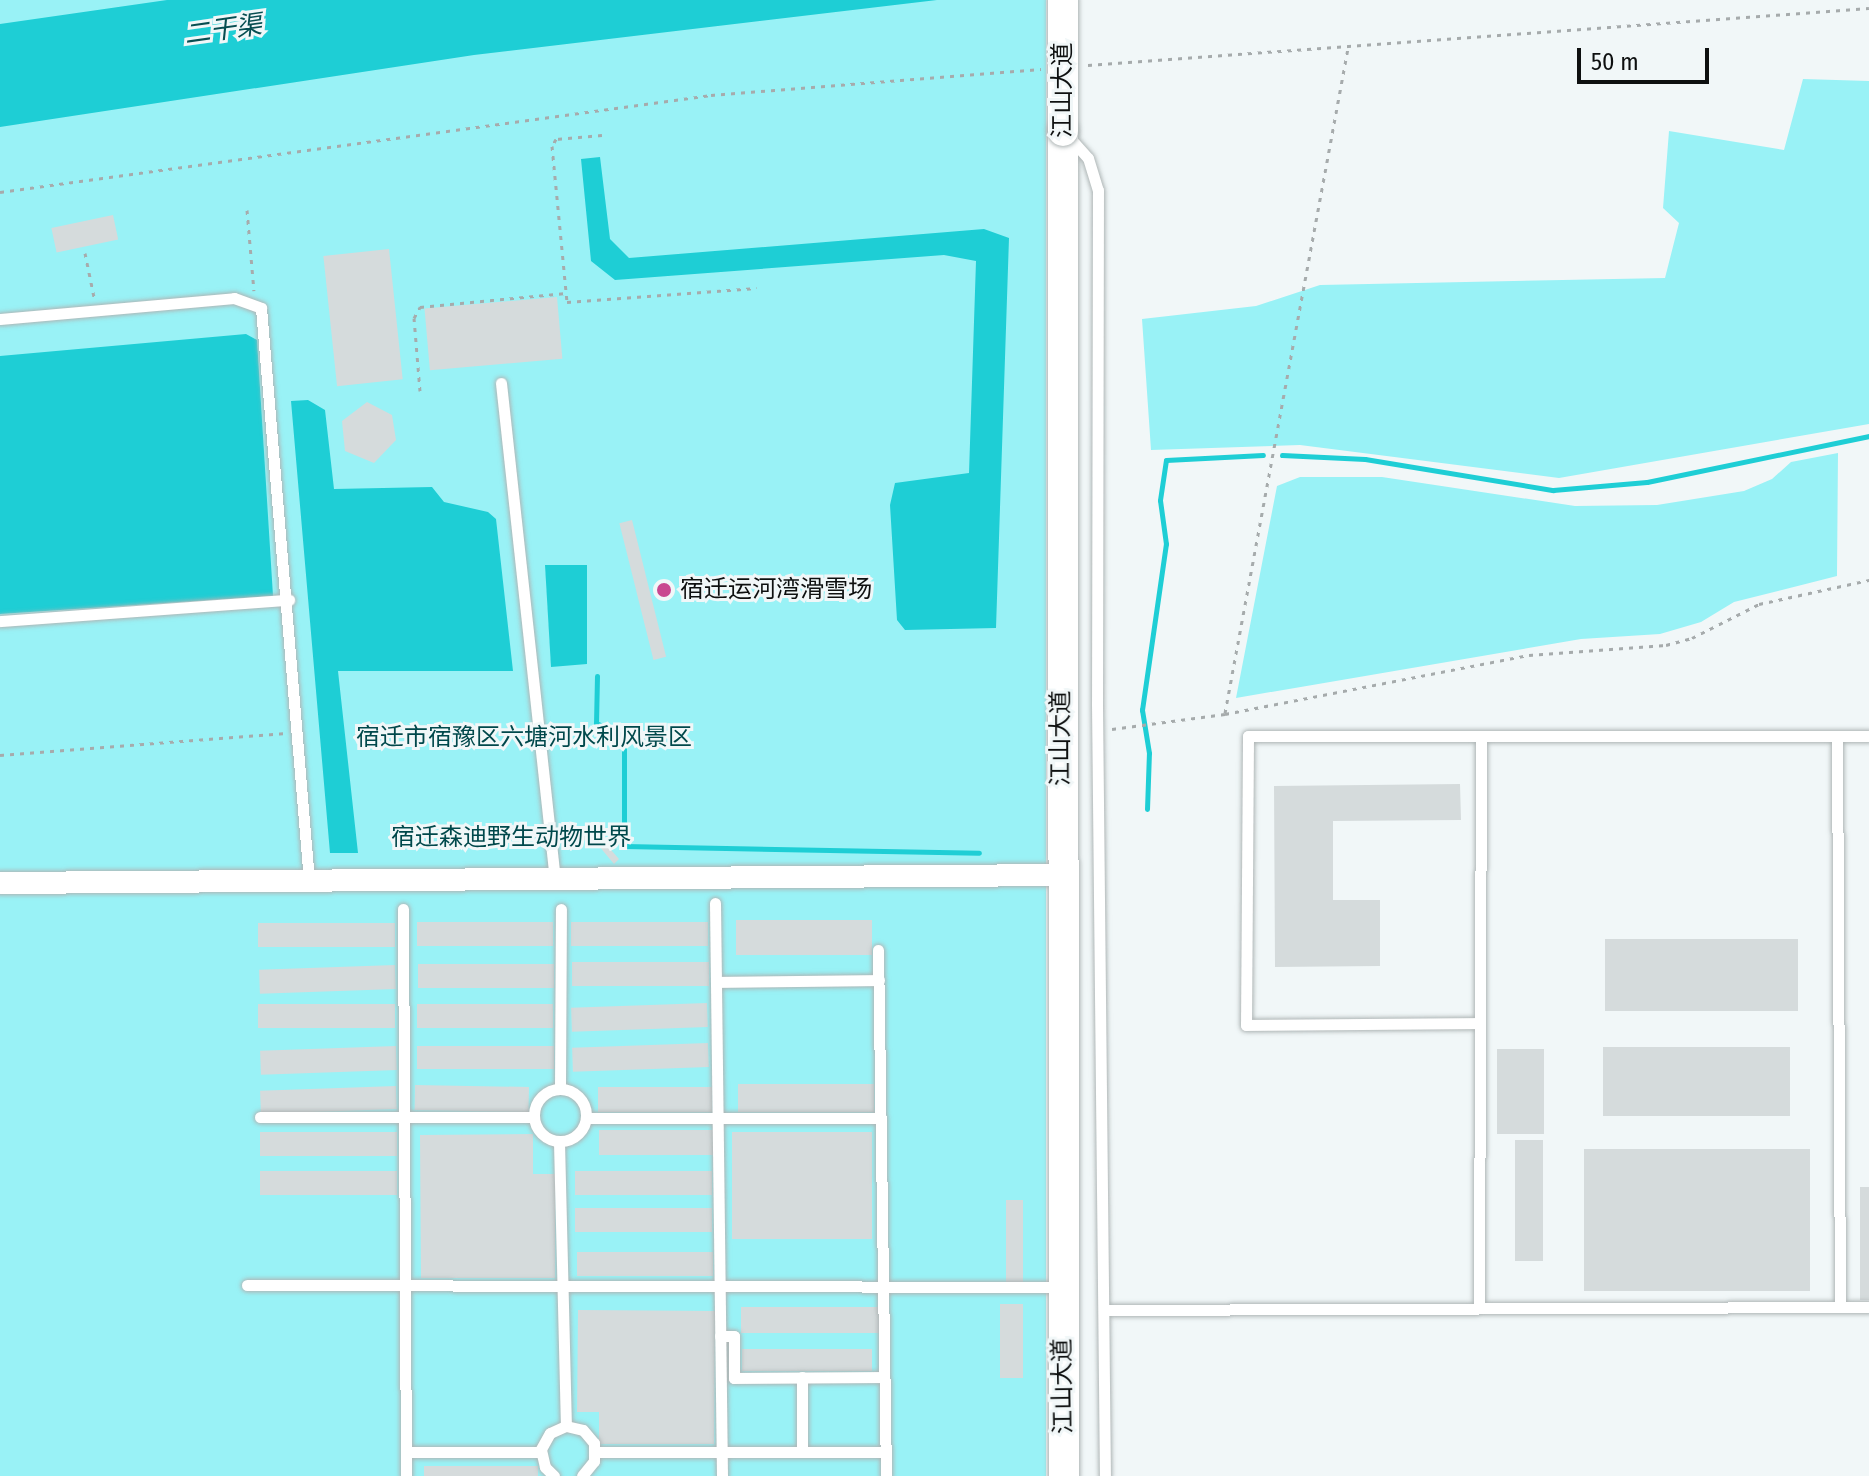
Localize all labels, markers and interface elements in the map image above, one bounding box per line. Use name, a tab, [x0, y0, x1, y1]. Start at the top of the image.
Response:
water label: 二干渠	[182, 9, 264, 51]
scale bar	[1581, 32, 1713, 82]
street label: 江山大道	[1049, 42, 1077, 138]
text: 50 m	[1591, 48, 1639, 76]
place label: 宿迁运河湾滑雪场	[680, 576, 872, 604]
marker: 宿迁运河湾滑雪场	[655, 581, 673, 599]
street label: 江山大道	[1047, 690, 1075, 786]
park label: 宿迁市宿豫区六塘河水利风景区	[356, 724, 692, 752]
park label: 宿迁森迪野生动物世界	[391, 824, 631, 852]
street label: 江山大道	[1048, 1338, 1078, 1434]

